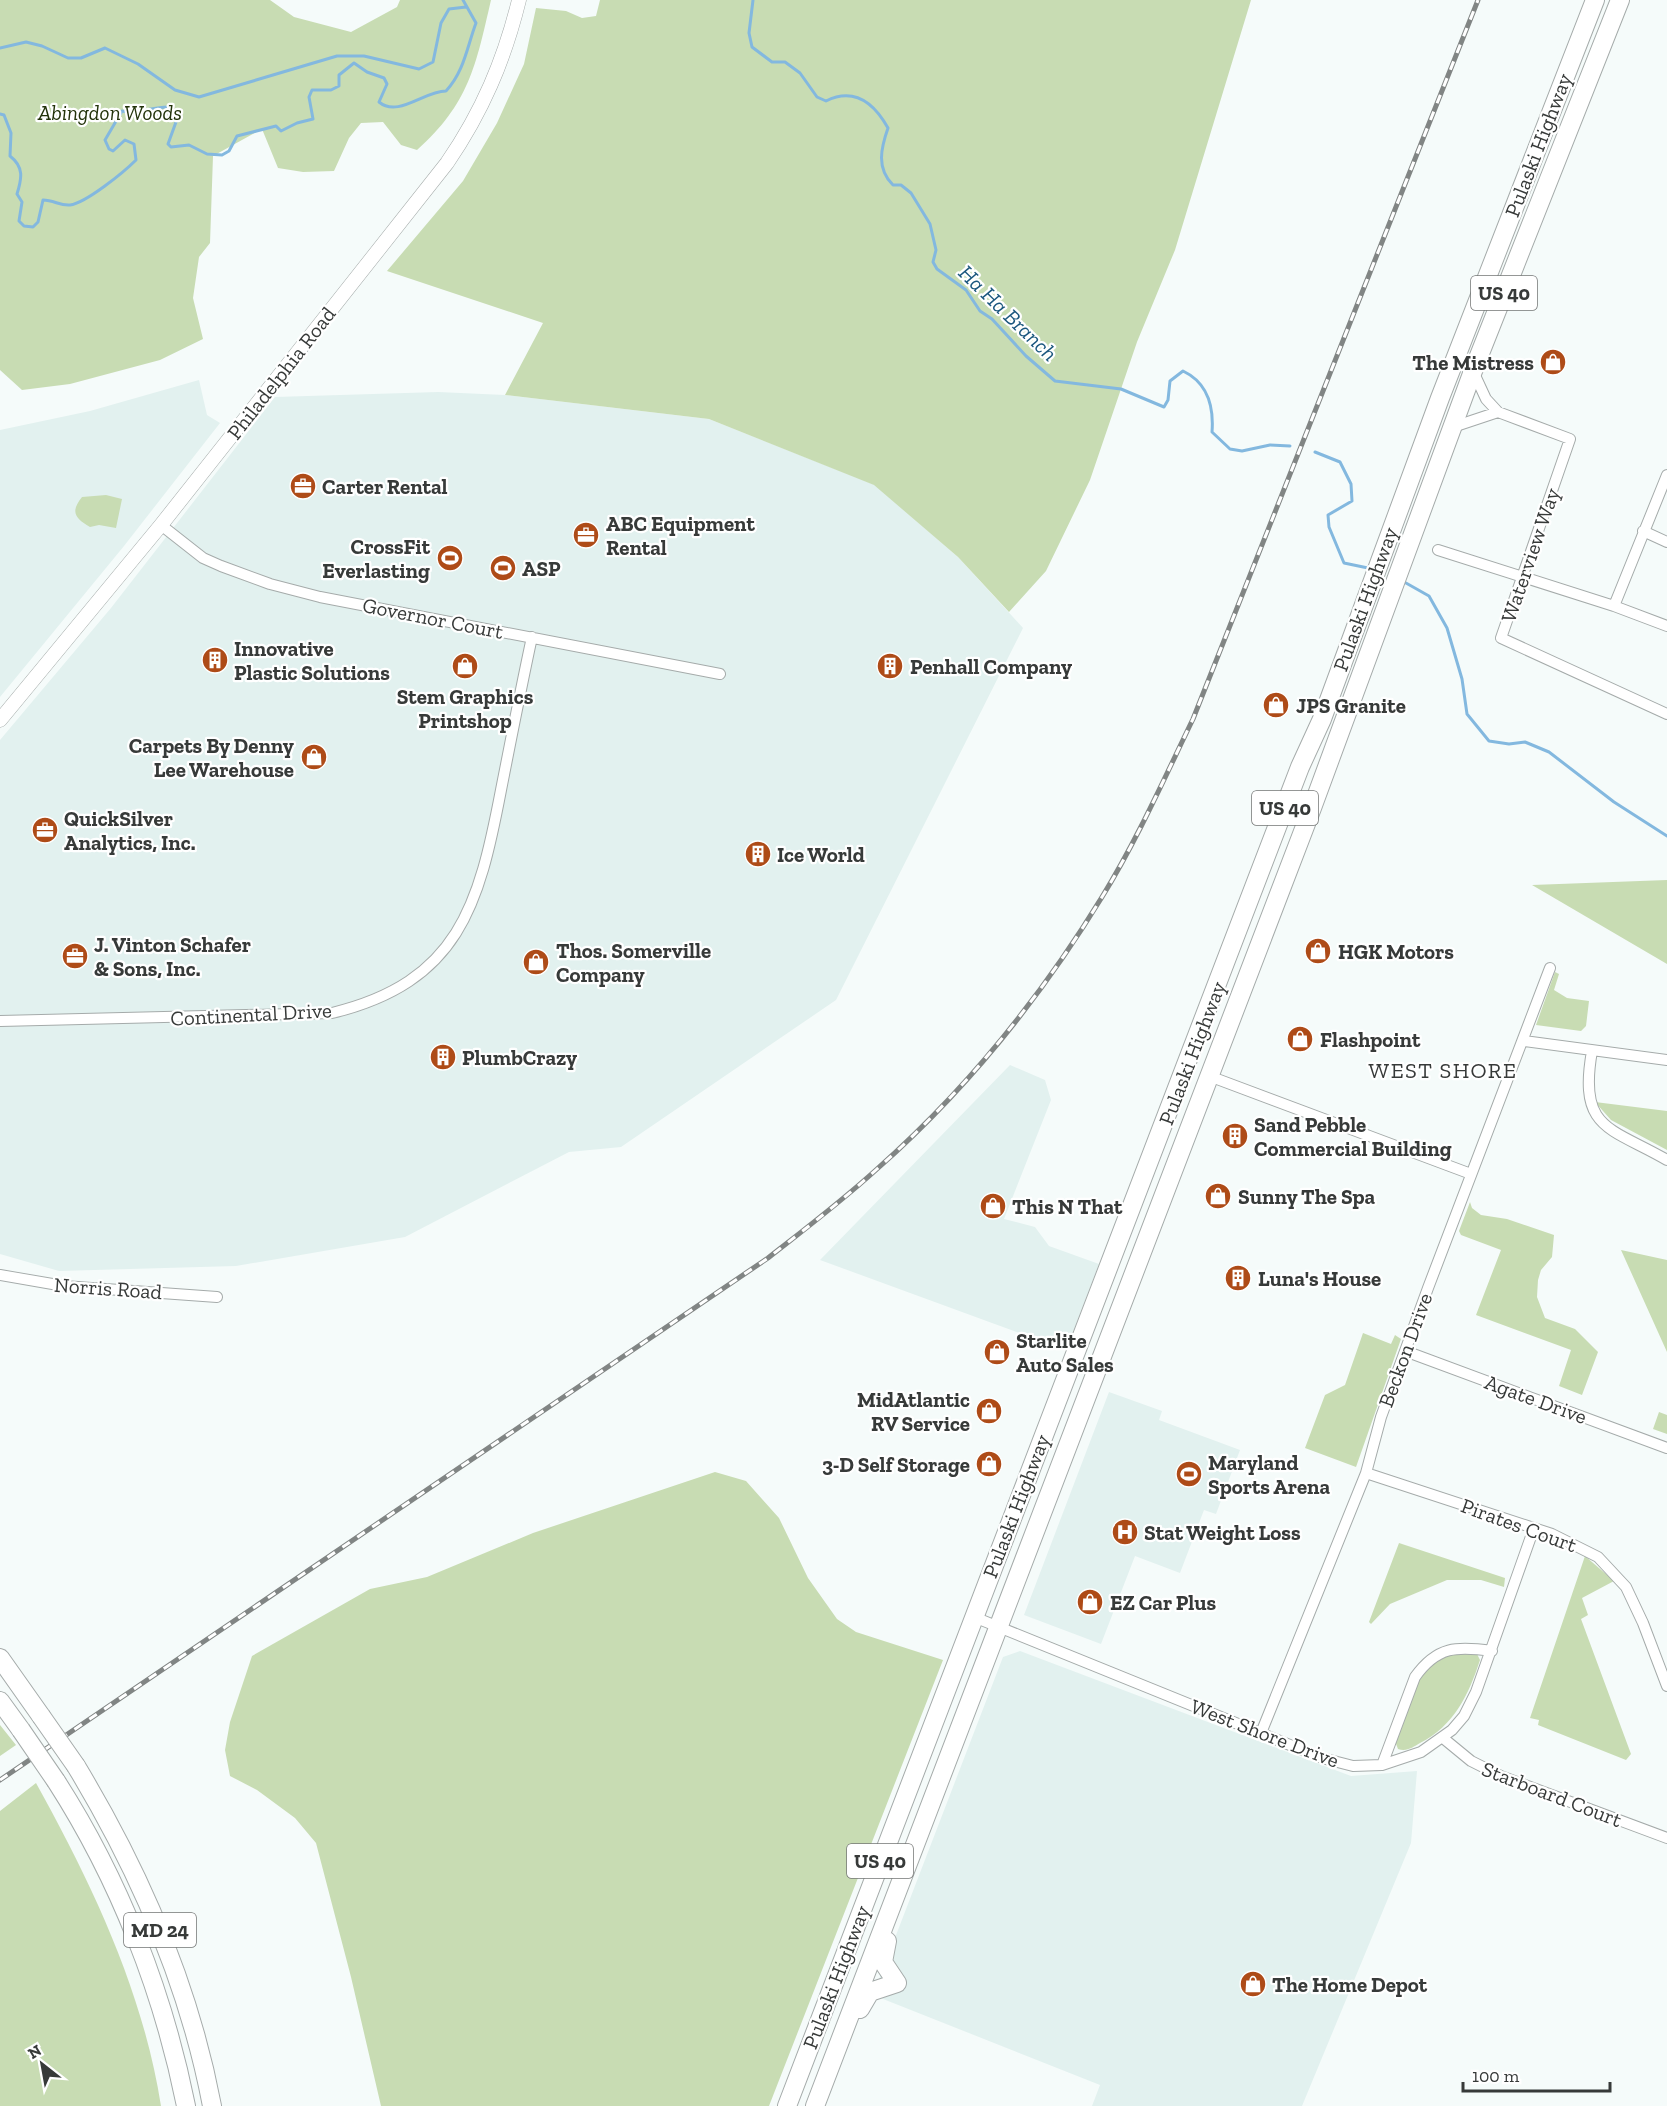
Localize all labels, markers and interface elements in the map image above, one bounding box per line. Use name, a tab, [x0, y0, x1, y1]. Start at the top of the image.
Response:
street label: Pulaski Highway	[1499, 70, 1577, 220]
park label: Abingdon Woods	[37, 100, 182, 125]
water label: Ha Ha Branch	[953, 259, 1063, 367]
road number: US 40	[1471, 276, 1537, 310]
street label: Philadelphia Road	[221, 301, 341, 444]
shop icon: The Mistress	[1538, 347, 1568, 377]
place label: The Mistress	[1412, 350, 1534, 375]
office icon: Carter Rental	[288, 471, 318, 501]
place label: Carter Rental	[322, 474, 448, 499]
street label: Waterview Way	[1495, 484, 1565, 625]
place label: ABC Equipment Rental	[606, 511, 756, 560]
office icon: ABC Equipment Rental	[571, 520, 601, 550]
street label: Pulaski Highway	[1327, 523, 1403, 674]
place label: CrossFit Everlasting	[322, 534, 431, 583]
sports icon: CrossFit Everlasting	[435, 543, 465, 573]
sports icon: ASP	[488, 553, 518, 583]
place label: ASP	[522, 556, 561, 581]
street label: Governor Court	[361, 592, 506, 644]
place label: Innovative Plastic Solutions	[234, 636, 390, 685]
building icon: Innovative Plastic Solutions	[200, 645, 230, 675]
shop icon: Stem Graphics Printshop	[450, 651, 480, 681]
building icon: Penhall Company	[875, 651, 905, 681]
place label: Penhall Company	[910, 654, 1072, 679]
place label: Stem Graphics Printshop	[397, 684, 534, 733]
shop icon: JPS Granite	[1261, 690, 1291, 720]
place label: JPS Granite	[1296, 693, 1406, 718]
place label: Carpets By Denny Lee Warehouse	[129, 733, 294, 782]
shop icon: Carpets By Denny Lee Warehouse	[299, 742, 329, 772]
road number: US 40	[1252, 791, 1318, 825]
place label: QuickSilver Analytics, Inc.	[64, 806, 195, 855]
office icon: QuickSilver Analytics, Inc.	[30, 815, 60, 845]
building icon: Ice World	[743, 839, 773, 869]
place label: Ice World	[777, 842, 865, 867]
place label: J. Vinton Schafer & Sons, Inc.	[94, 932, 251, 981]
shop icon: HGK Motors	[1303, 936, 1333, 966]
place label: Thos. Somerville Company	[556, 938, 711, 987]
place label: HGK Motors	[1338, 939, 1454, 964]
office icon: J. Vinton Schafer & Sons, Inc.	[60, 941, 90, 971]
shop icon: Thos. Somerville Company	[521, 947, 551, 977]
street label: Pulaski Highway	[1153, 978, 1231, 1128]
street label: Continental Drive	[170, 997, 333, 1031]
shop icon: Flashpoint	[1285, 1024, 1315, 1054]
place label: Flashpoint	[1320, 1027, 1421, 1052]
building icon: PlumbCrazy	[428, 1042, 458, 1072]
place label: PlumbCrazy	[462, 1045, 577, 1070]
district label: WEST SHORE	[1369, 1057, 1517, 1084]
place label: Sand Pebble Commercial Building	[1254, 1112, 1452, 1161]
building icon: Sand Pebble Commercial Building	[1220, 1121, 1250, 1151]
shop icon: Sunny The Spa	[1203, 1181, 1233, 1211]
place label: Sunny The Spa	[1238, 1184, 1376, 1209]
shop icon: This N That	[978, 1191, 1008, 1221]
place label: This N That	[1012, 1194, 1123, 1219]
building icon: Luna's House	[1223, 1263, 1253, 1293]
place label: Luna's House	[1258, 1266, 1381, 1291]
street label: Norris Road	[53, 1272, 163, 1304]
street label: Beckon Drive	[1373, 1289, 1437, 1411]
place label: Starlite Auto Sales	[1016, 1328, 1114, 1377]
shop icon: Starlite Auto Sales	[982, 1337, 1012, 1367]
street label: Agate Drive	[1482, 1369, 1591, 1429]
place label: MidAtlantic RV Service	[857, 1387, 970, 1436]
shop icon: MidAtlantic RV Service	[974, 1396, 1004, 1426]
street label: Pulaski Highway	[977, 1431, 1055, 1581]
shop icon: 3-D Self Storage	[974, 1449, 1004, 1479]
place label: Maryland Sports Arena	[1208, 1450, 1331, 1499]
place label: 3-D Self Storage	[822, 1452, 970, 1477]
sports icon: Maryland Sports Arena	[1174, 1459, 1204, 1489]
street label: Pirates Court	[1458, 1493, 1580, 1558]
hospital icon: Stat Weight Loss	[1110, 1517, 1140, 1547]
place label: Stat Weight Loss	[1144, 1520, 1301, 1545]
shop icon: EZ Car Plus	[1075, 1587, 1105, 1617]
place label: EZ Car Plus	[1110, 1590, 1217, 1615]
street label: West Shore Drive	[1187, 1693, 1343, 1773]
street label: Starboard Court	[1478, 1756, 1626, 1832]
road number: US 40	[847, 1844, 913, 1878]
street label: Pulaski Highway	[797, 1902, 875, 2052]
road number: MD 24	[124, 1913, 196, 1947]
shop icon: The Home Depot	[1238, 1969, 1268, 1999]
place label: The Home Depot	[1272, 1972, 1428, 1997]
north arrow	[12, 2034, 72, 2094]
text: N	[24, 2040, 45, 2063]
scale bar	[1463, 2055, 1610, 2093]
text: 100 m	[1472, 2065, 1520, 2087]

